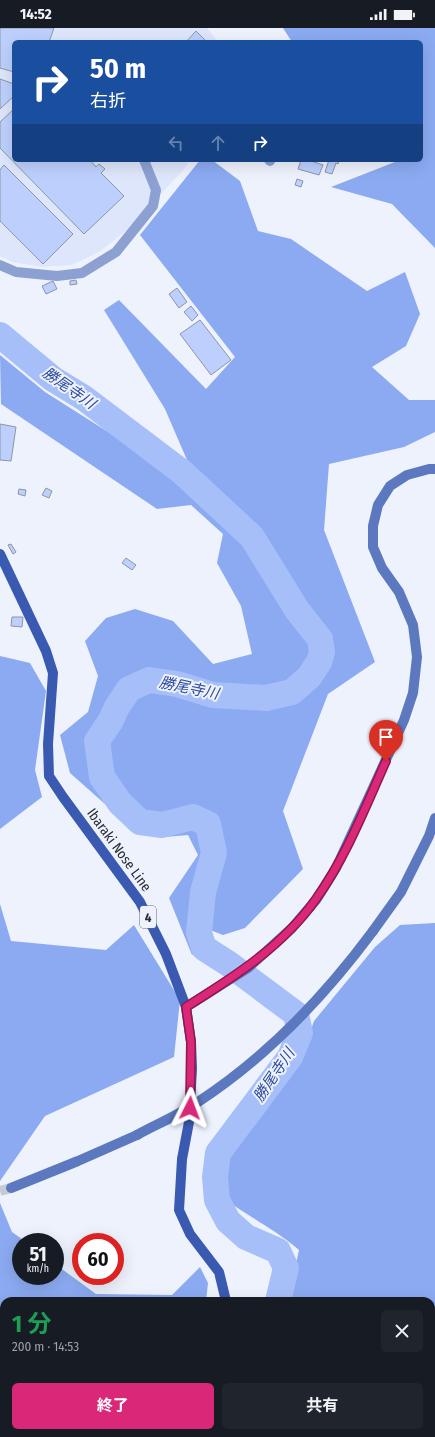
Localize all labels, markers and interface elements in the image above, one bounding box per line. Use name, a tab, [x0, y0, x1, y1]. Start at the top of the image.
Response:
text: 14:52	[20, 5, 52, 23]
text: 50 m	[90, 52, 146, 85]
icon: right	[24, 56, 76, 108]
text: 右折	[90, 90, 126, 112]
icon: left	[165, 132, 187, 154]
icon: ahead	[207, 132, 229, 154]
icon: right	[249, 132, 271, 154]
water label: 勝尾寺川	[39, 363, 100, 414]
water label: 勝尾寺川	[158, 673, 222, 703]
pin	[369, 720, 403, 761]
icon: arrive	[375, 726, 397, 748]
street label: Ibaraki Nose Line	[83, 805, 155, 895]
road number: 4	[140, 906, 156, 928]
water label: 勝尾寺川	[250, 1043, 299, 1105]
position arrow	[169, 1087, 211, 1129]
speed limit sign: 60	[72, 1233, 124, 1285]
text: 51	[29, 1242, 47, 1266]
text: km/h	[27, 1263, 49, 1275]
text: 1 分	[12, 1310, 51, 1338]
button: close	[381, 1310, 423, 1352]
text: 200 m · 14:53	[12, 1339, 79, 1354]
button: 終了	[12, 1383, 214, 1429]
button: 共有	[222, 1383, 423, 1429]

